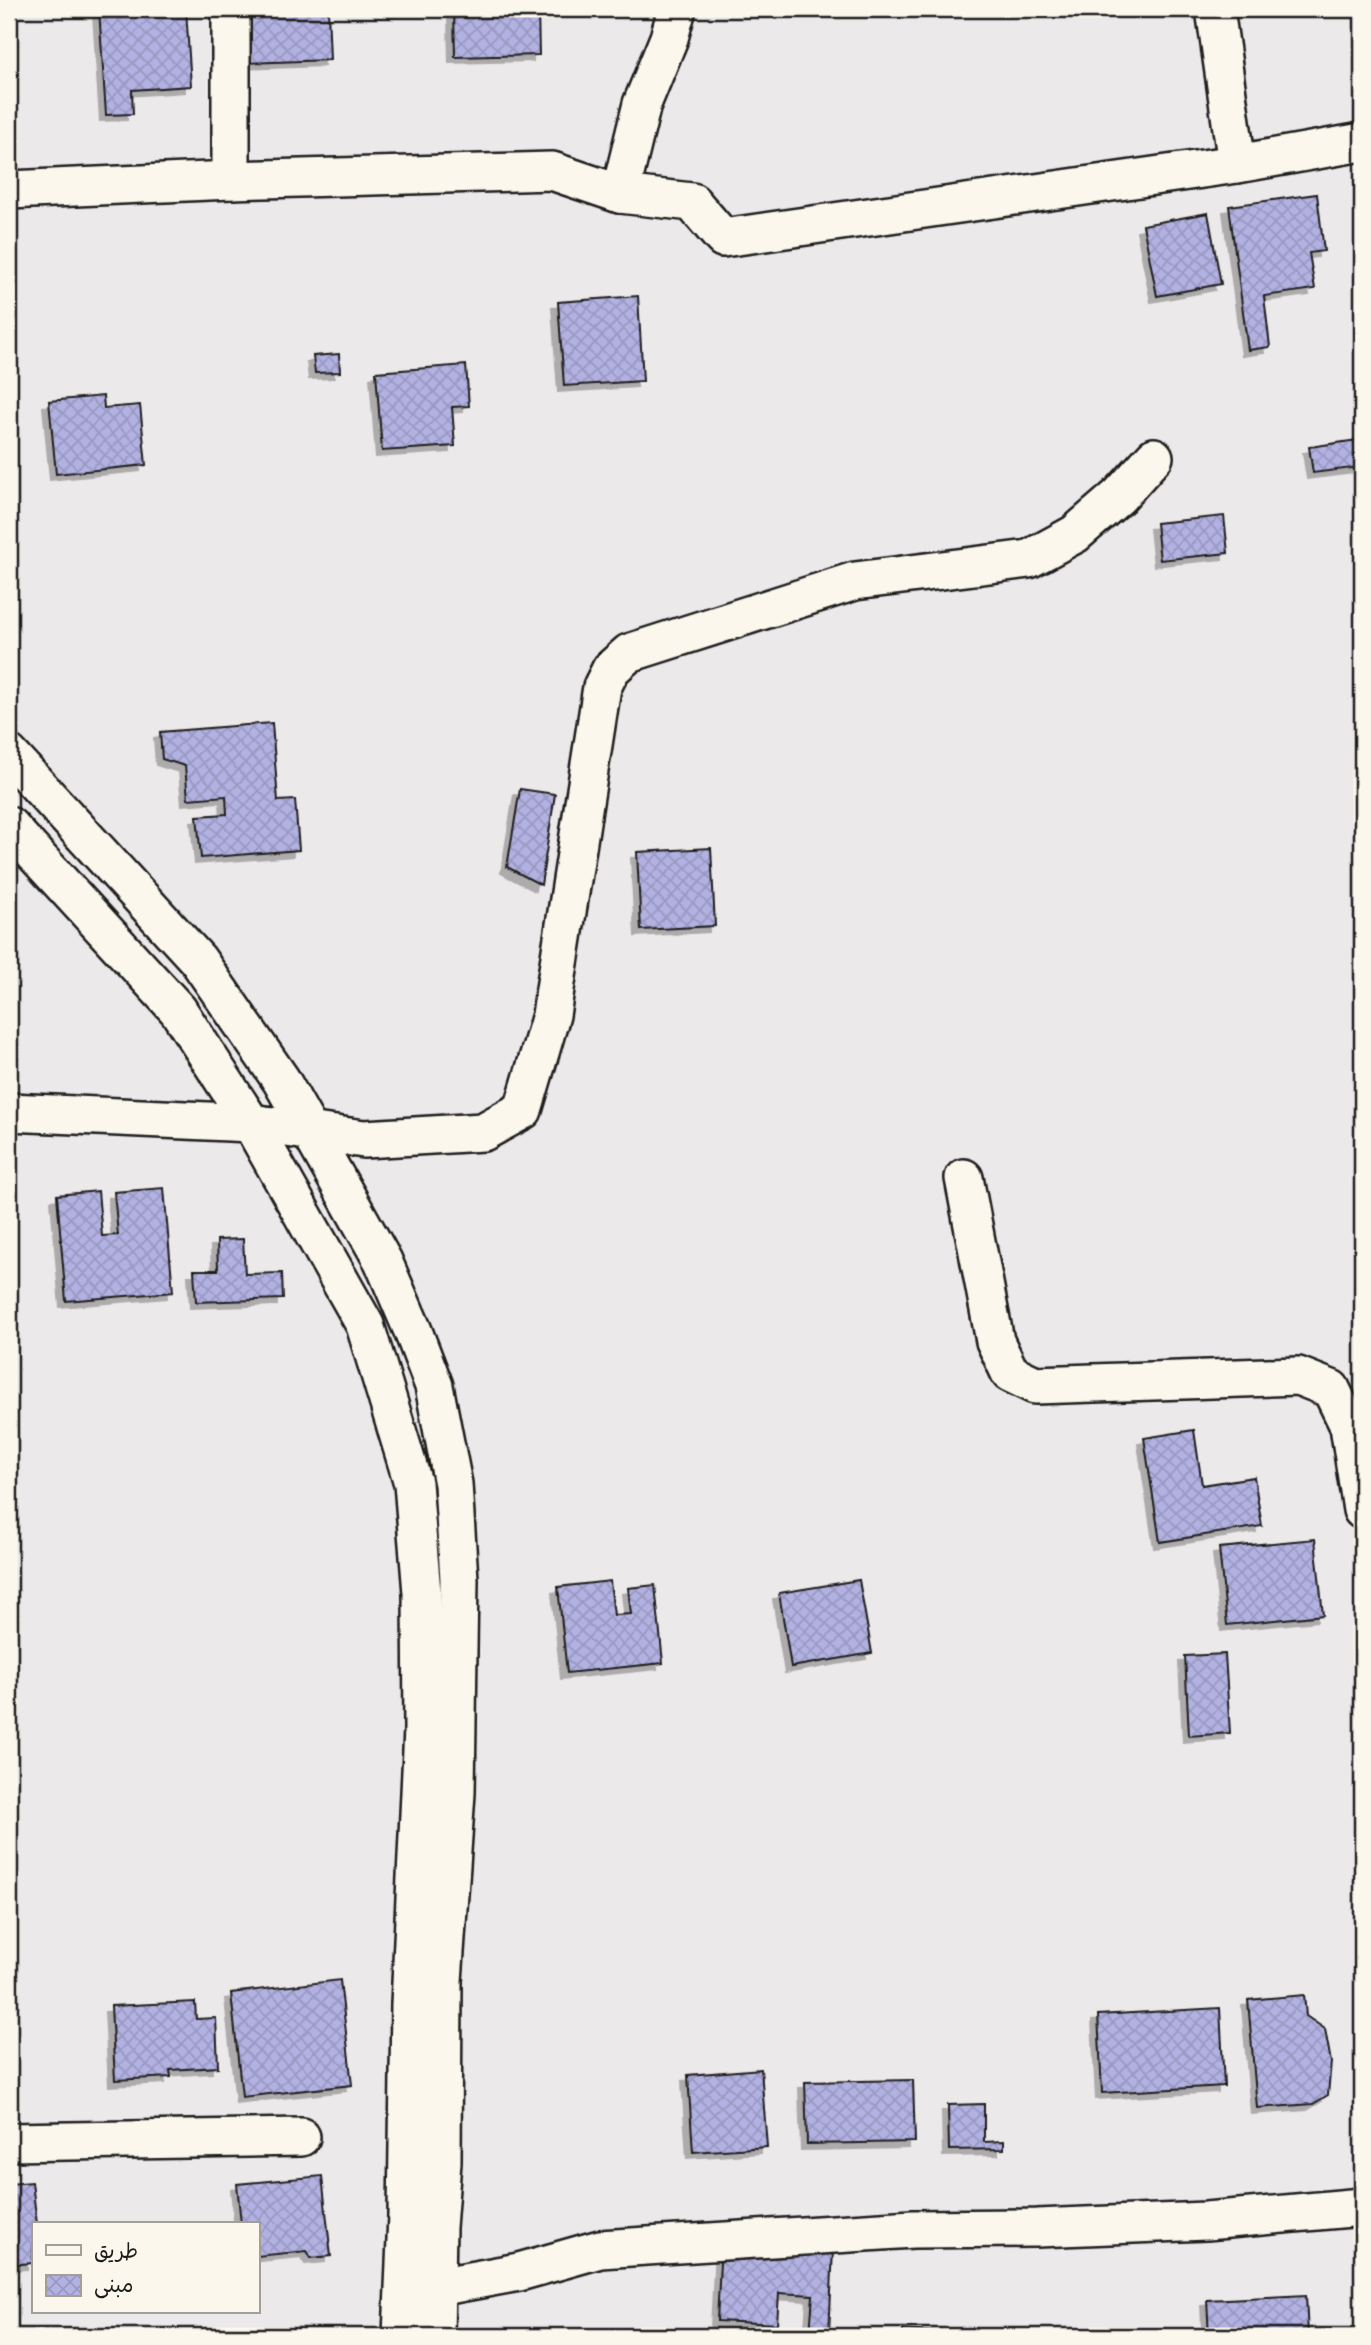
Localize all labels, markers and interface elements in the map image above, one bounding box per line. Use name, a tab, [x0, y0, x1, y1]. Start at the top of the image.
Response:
legend	[32, 2222, 259, 2314]
text: طريق	[94, 2232, 138, 2270]
text: مبنى	[94, 2266, 133, 2304]

